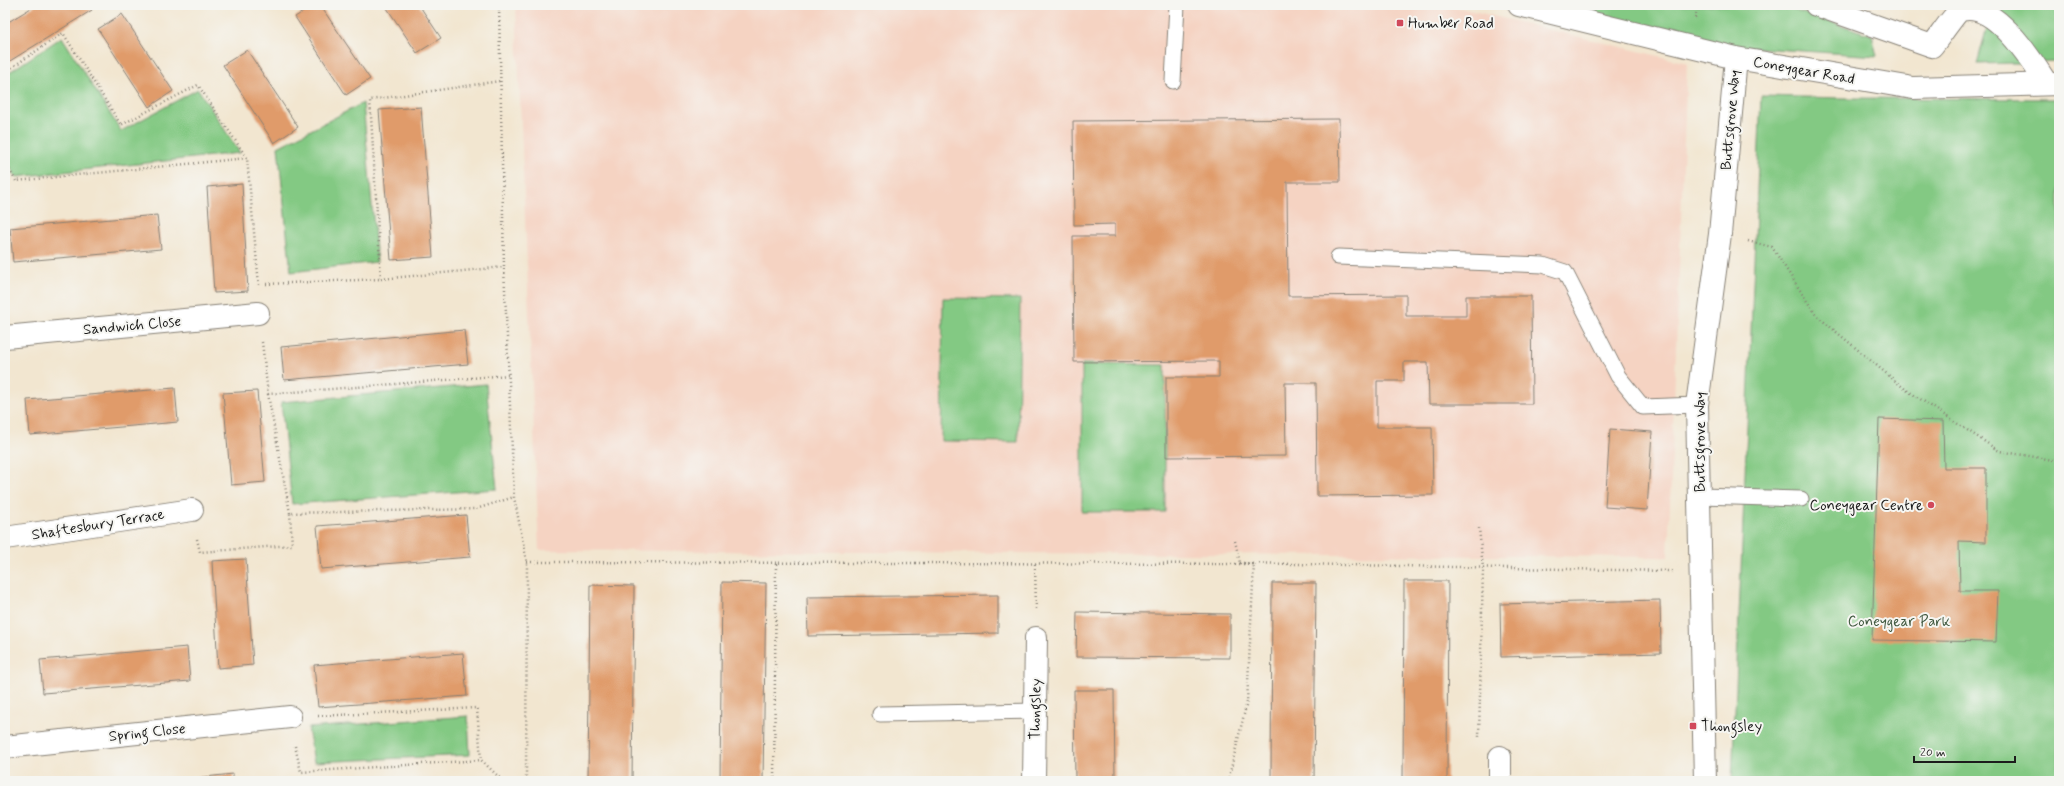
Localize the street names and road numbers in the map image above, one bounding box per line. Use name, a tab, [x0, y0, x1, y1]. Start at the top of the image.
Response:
street label: Coneygear Road	[1751, 52, 1856, 90]
street label: Buttsgrove Way	[1717, 69, 1746, 171]
street label: Sandwich Close	[82, 312, 182, 340]
street label: Buttsgrove Way	[1691, 392, 1712, 492]
street label: Shaftesbury Terrace	[30, 505, 166, 545]
street label: Thongsley	[1025, 678, 1048, 740]
street label: Spring Close	[108, 719, 187, 748]

